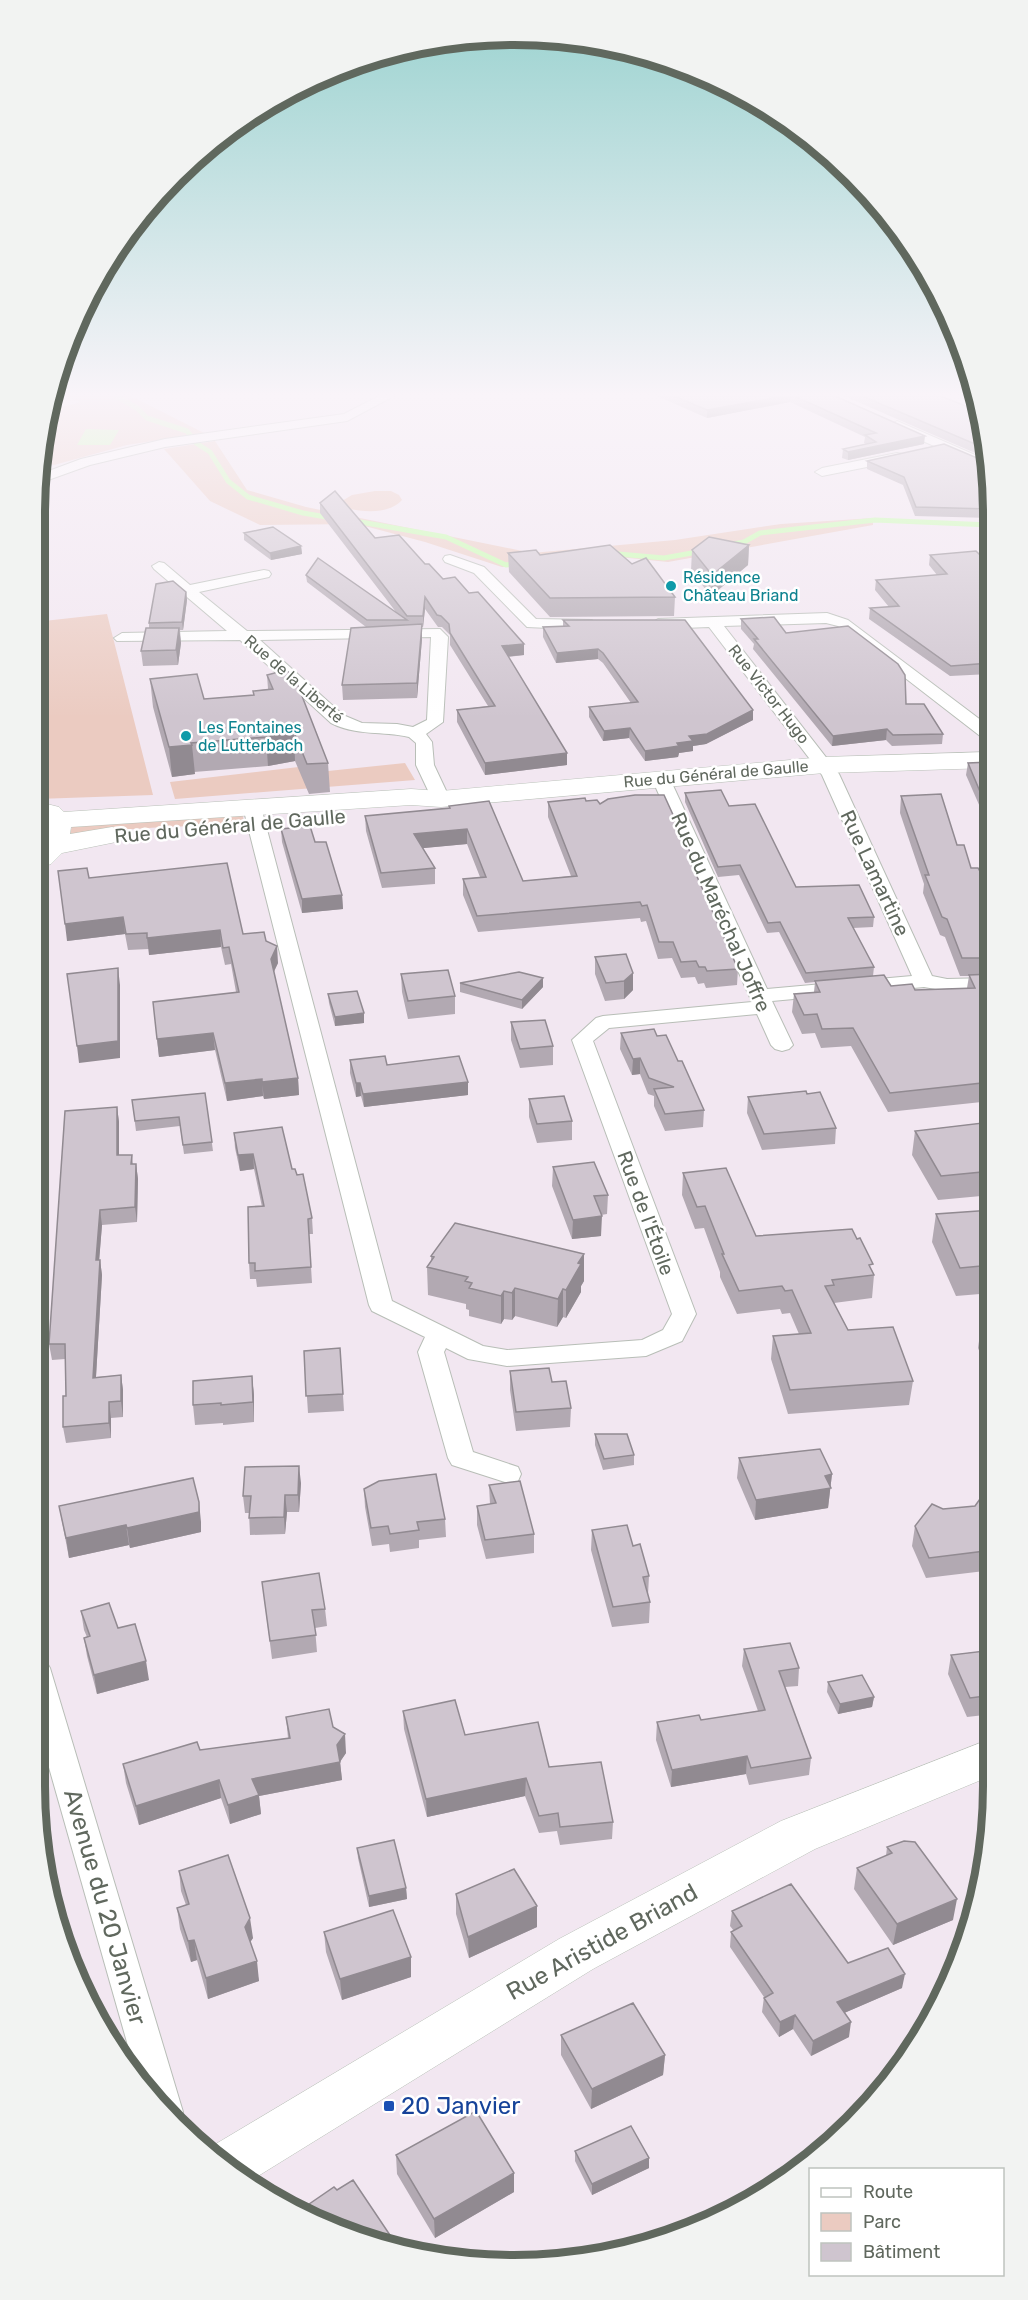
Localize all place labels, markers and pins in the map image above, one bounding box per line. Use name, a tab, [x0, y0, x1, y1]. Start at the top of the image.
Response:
place label: Résidence Château Briand	[683, 568, 798, 605]
marker: Résidence Château Briand	[664, 579, 678, 593]
place label: Les Fontaines de Lutterbach	[198, 718, 303, 755]
marker: Les Fontaines de Lutterbach	[179, 729, 193, 743]
place label: 20 Janvier	[401, 2092, 520, 2120]
marker: 20 Janvier	[382, 2099, 396, 2113]

